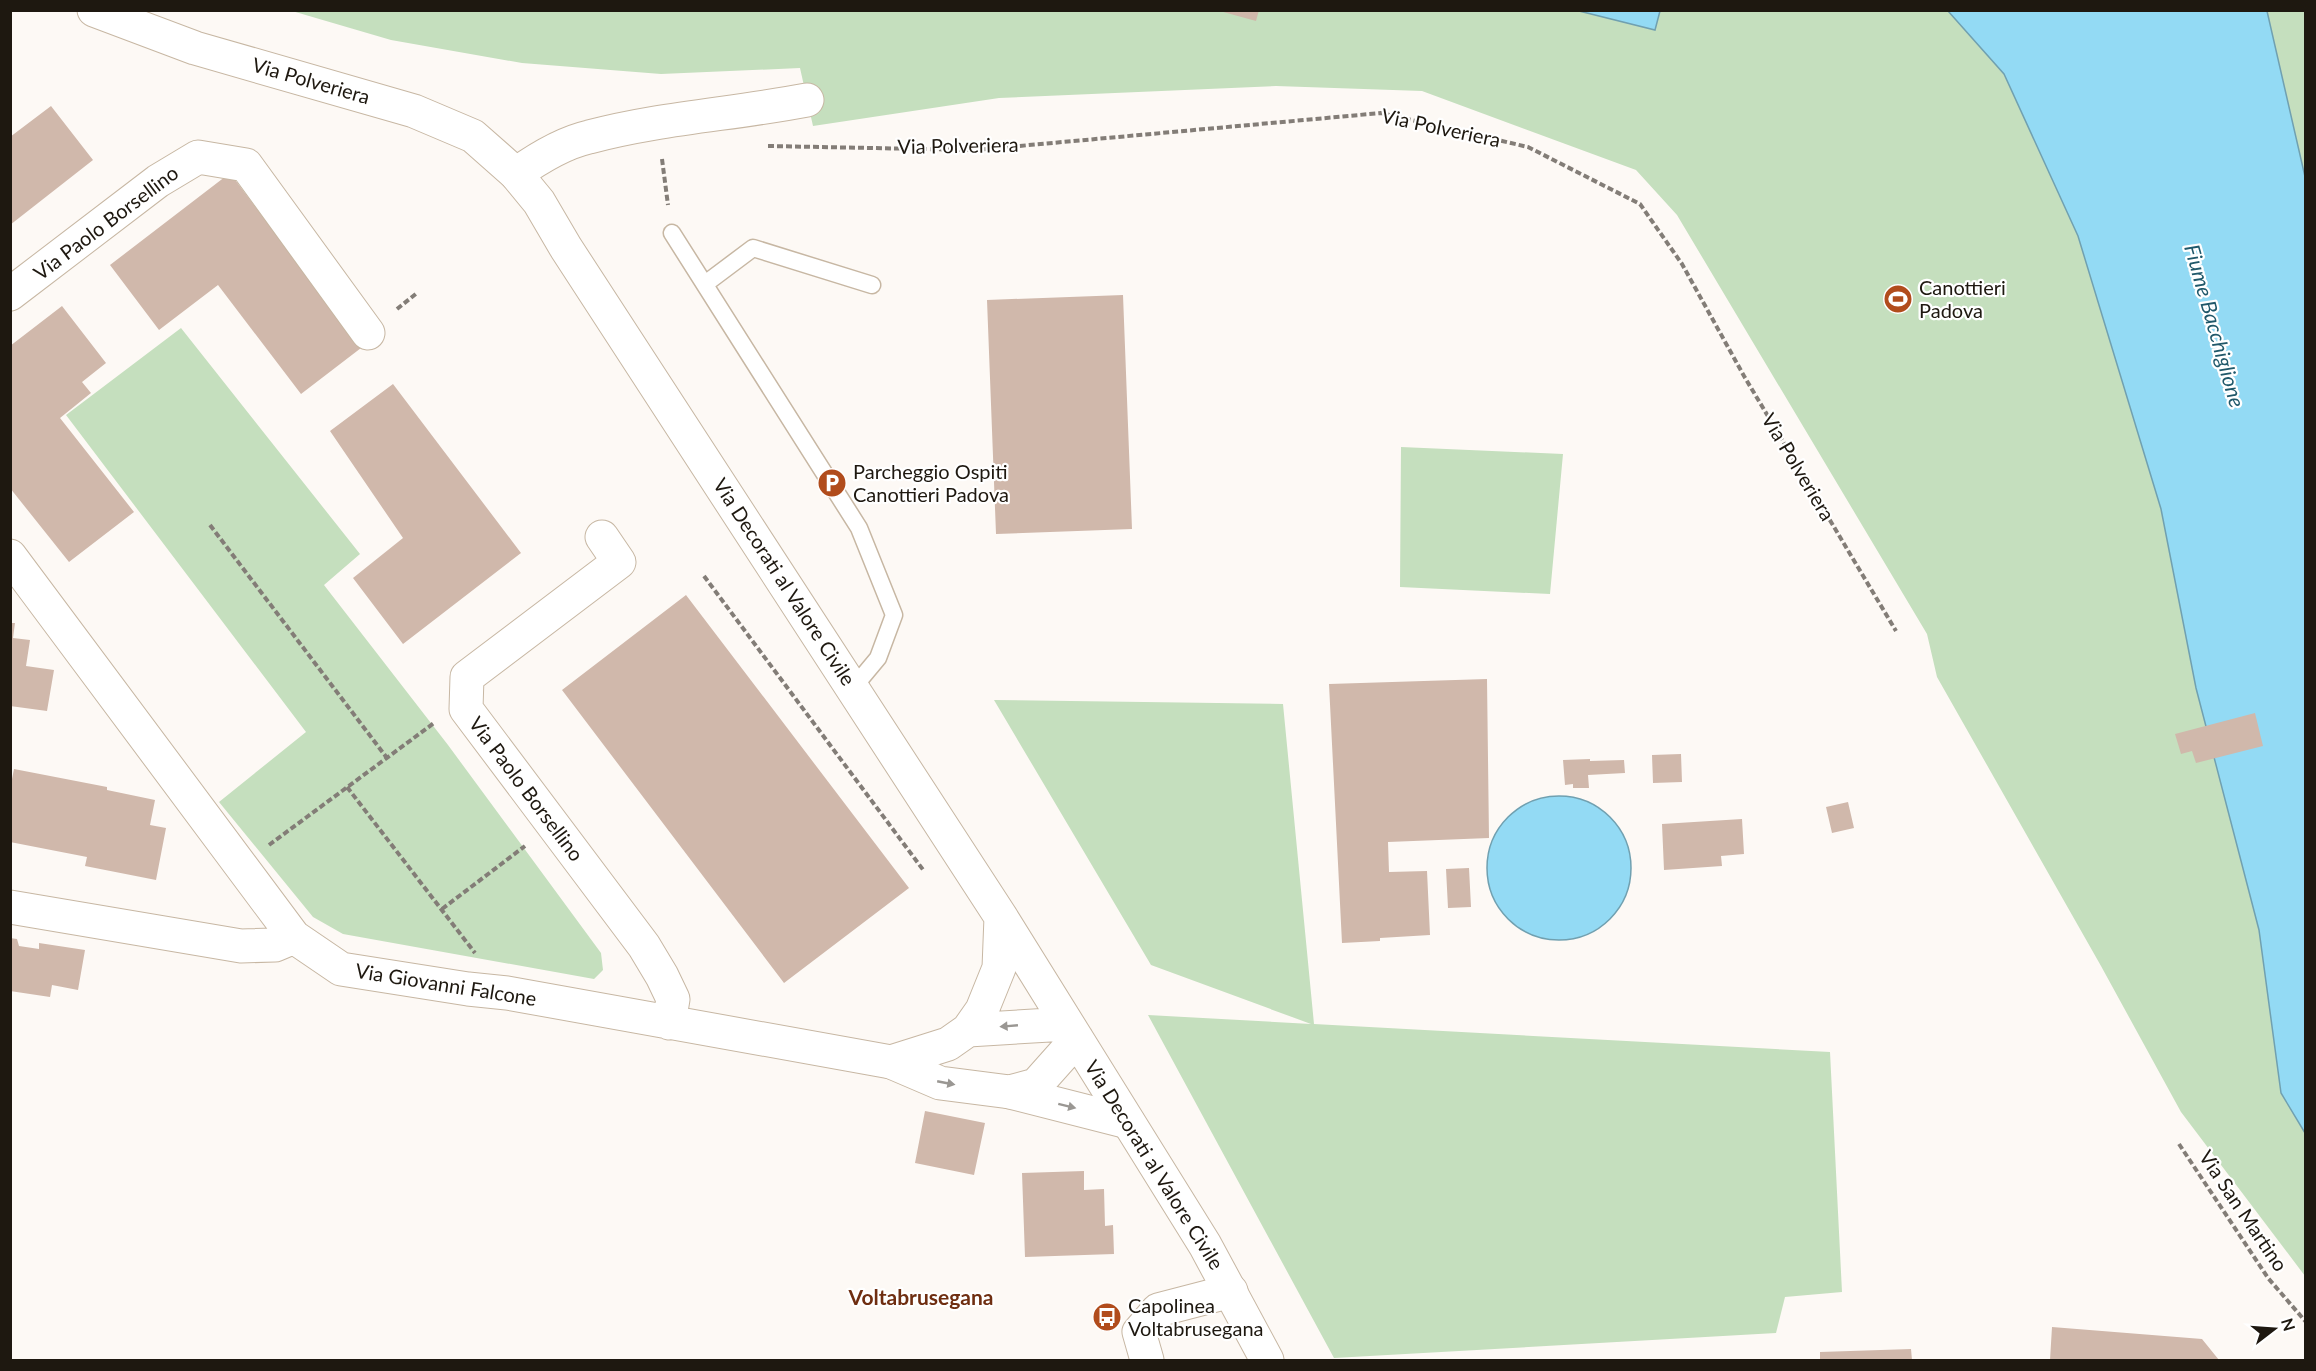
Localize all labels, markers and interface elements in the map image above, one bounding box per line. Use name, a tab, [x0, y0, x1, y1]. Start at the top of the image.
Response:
street label: Via Polveriera	[250, 52, 373, 108]
street label: Via Polveriera	[1379, 103, 1503, 151]
street label: Via Polveriera	[897, 132, 1019, 158]
street label: Via Paolo Borsellino	[28, 160, 182, 284]
water label: Fiume Bacchiglione	[2180, 241, 2251, 410]
place label: Canottieri Padova	[1919, 275, 2006, 322]
sports icon: Canottieri Padova	[1882, 283, 1914, 315]
street label: Via Polveriera	[1757, 408, 1840, 525]
place label: Parcheggio Ospiti Canottieri Padova	[853, 459, 1009, 506]
parking icon: Parcheggio Ospiti Canottieri Padova	[816, 467, 848, 499]
street label: Via Decorati al Valore Civile	[709, 473, 861, 690]
street label: Via Paolo Borsellino	[465, 711, 589, 865]
street label: Via Giovanni Falcone	[354, 958, 538, 1010]
one-way arrow	[999, 1021, 1018, 1031]
street label: Via Decorati al Valore Civile	[1080, 1055, 1229, 1274]
one-way arrow	[936, 1079, 955, 1088]
one-way arrow	[1057, 1102, 1076, 1112]
street label: Via San Martino	[2195, 1145, 2293, 1275]
district label: Voltabrusegana	[848, 1284, 993, 1309]
place label: Capolinea Voltabrusegana	[1128, 1293, 1264, 1340]
north arrow	[2244, 1299, 2304, 1359]
bus stop icon: Capolinea Voltabrusegana	[1091, 1301, 1123, 1333]
text: N	[2278, 1316, 2300, 1333]

